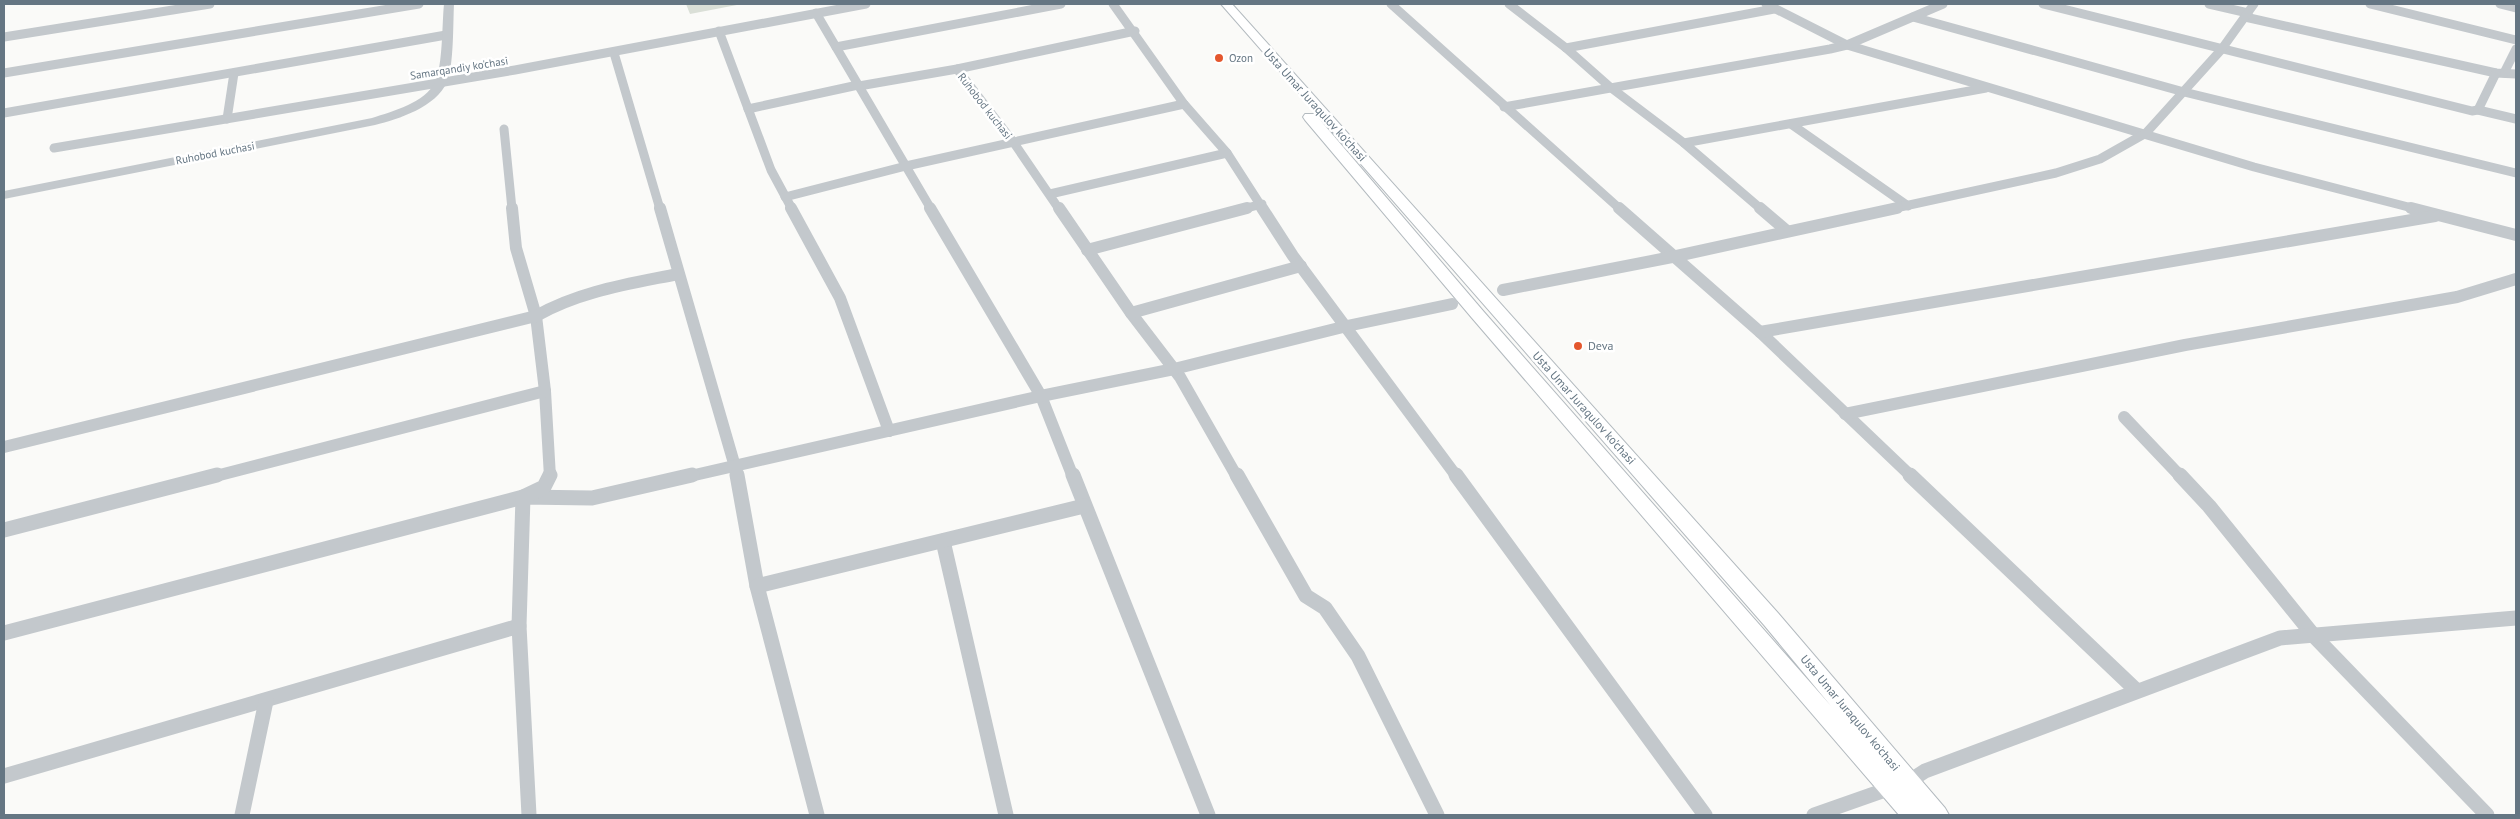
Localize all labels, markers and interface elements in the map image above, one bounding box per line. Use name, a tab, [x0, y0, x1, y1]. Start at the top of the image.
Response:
street label: Usta Umar Juraqulov ko'chasi	[1261, 45, 1370, 164]
place label: Ozon	[1229, 51, 1253, 65]
marker: Ozon	[1213, 52, 1225, 64]
street label: Samarqandiy ko'chasi	[409, 53, 509, 83]
street label: Ruhobod kuchasi	[955, 70, 1015, 142]
street label: Ruhobod kuchasi	[174, 138, 256, 168]
place label: Deva	[1588, 338, 1613, 353]
marker: Deva	[1572, 340, 1584, 352]
street label: Usta Umar Juraqulov ko'chasi	[1530, 348, 1639, 467]
street label: Usta Umar Juraqulov ko'chasi	[1797, 651, 1903, 774]

